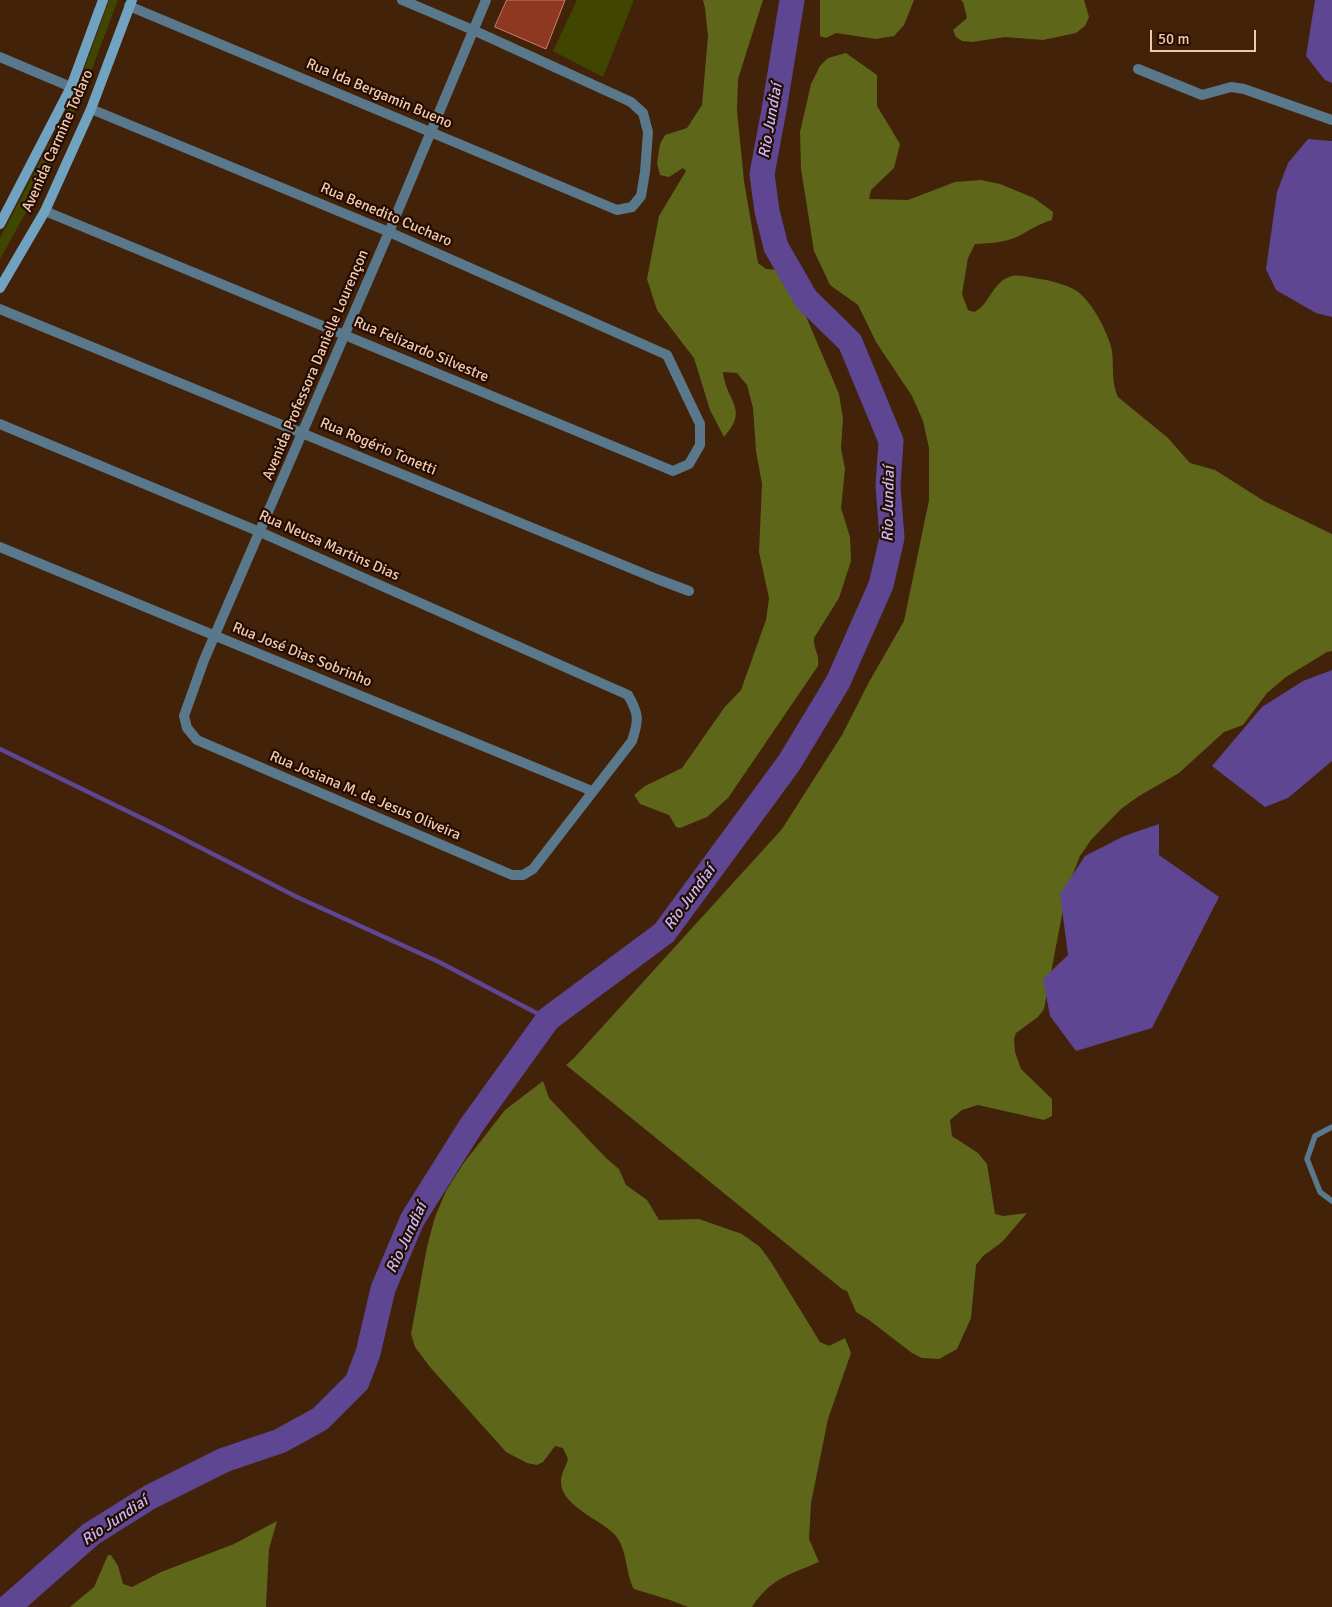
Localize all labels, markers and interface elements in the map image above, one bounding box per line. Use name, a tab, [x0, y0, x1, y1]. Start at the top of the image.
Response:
scale bar	[1152, 20, 1258, 52]
text: 50 m	[1158, 30, 1189, 48]
street label: Rua Ida Bergamin Bueno	[303, 55, 455, 133]
street label: Avenida Carmine Todaro	[19, 67, 97, 215]
water label: Rio Jundiaí	[755, 82, 787, 160]
street label: Rua Benedito Cucharo	[318, 179, 454, 251]
street label: Avenida Professora Danielle Lourençon	[259, 247, 373, 483]
street label: Rua Felizardo Silvestre	[351, 313, 491, 387]
street label: Rua Rogério Tonetti	[317, 414, 439, 480]
water label: Rio Jundiaí	[879, 466, 899, 542]
street label: Rua Neusa Martins Dias	[256, 507, 402, 585]
street label: Rua José Dias Sobrinho	[230, 619, 374, 691]
street label: Rua Josiana M. de Jesus Oliveira	[267, 747, 463, 845]
water label: Rio Jundiaí	[660, 862, 720, 934]
water label: Rio Jundiaí	[382, 1200, 432, 1276]
water label: Rio Jundiaí	[78, 1492, 152, 1550]

